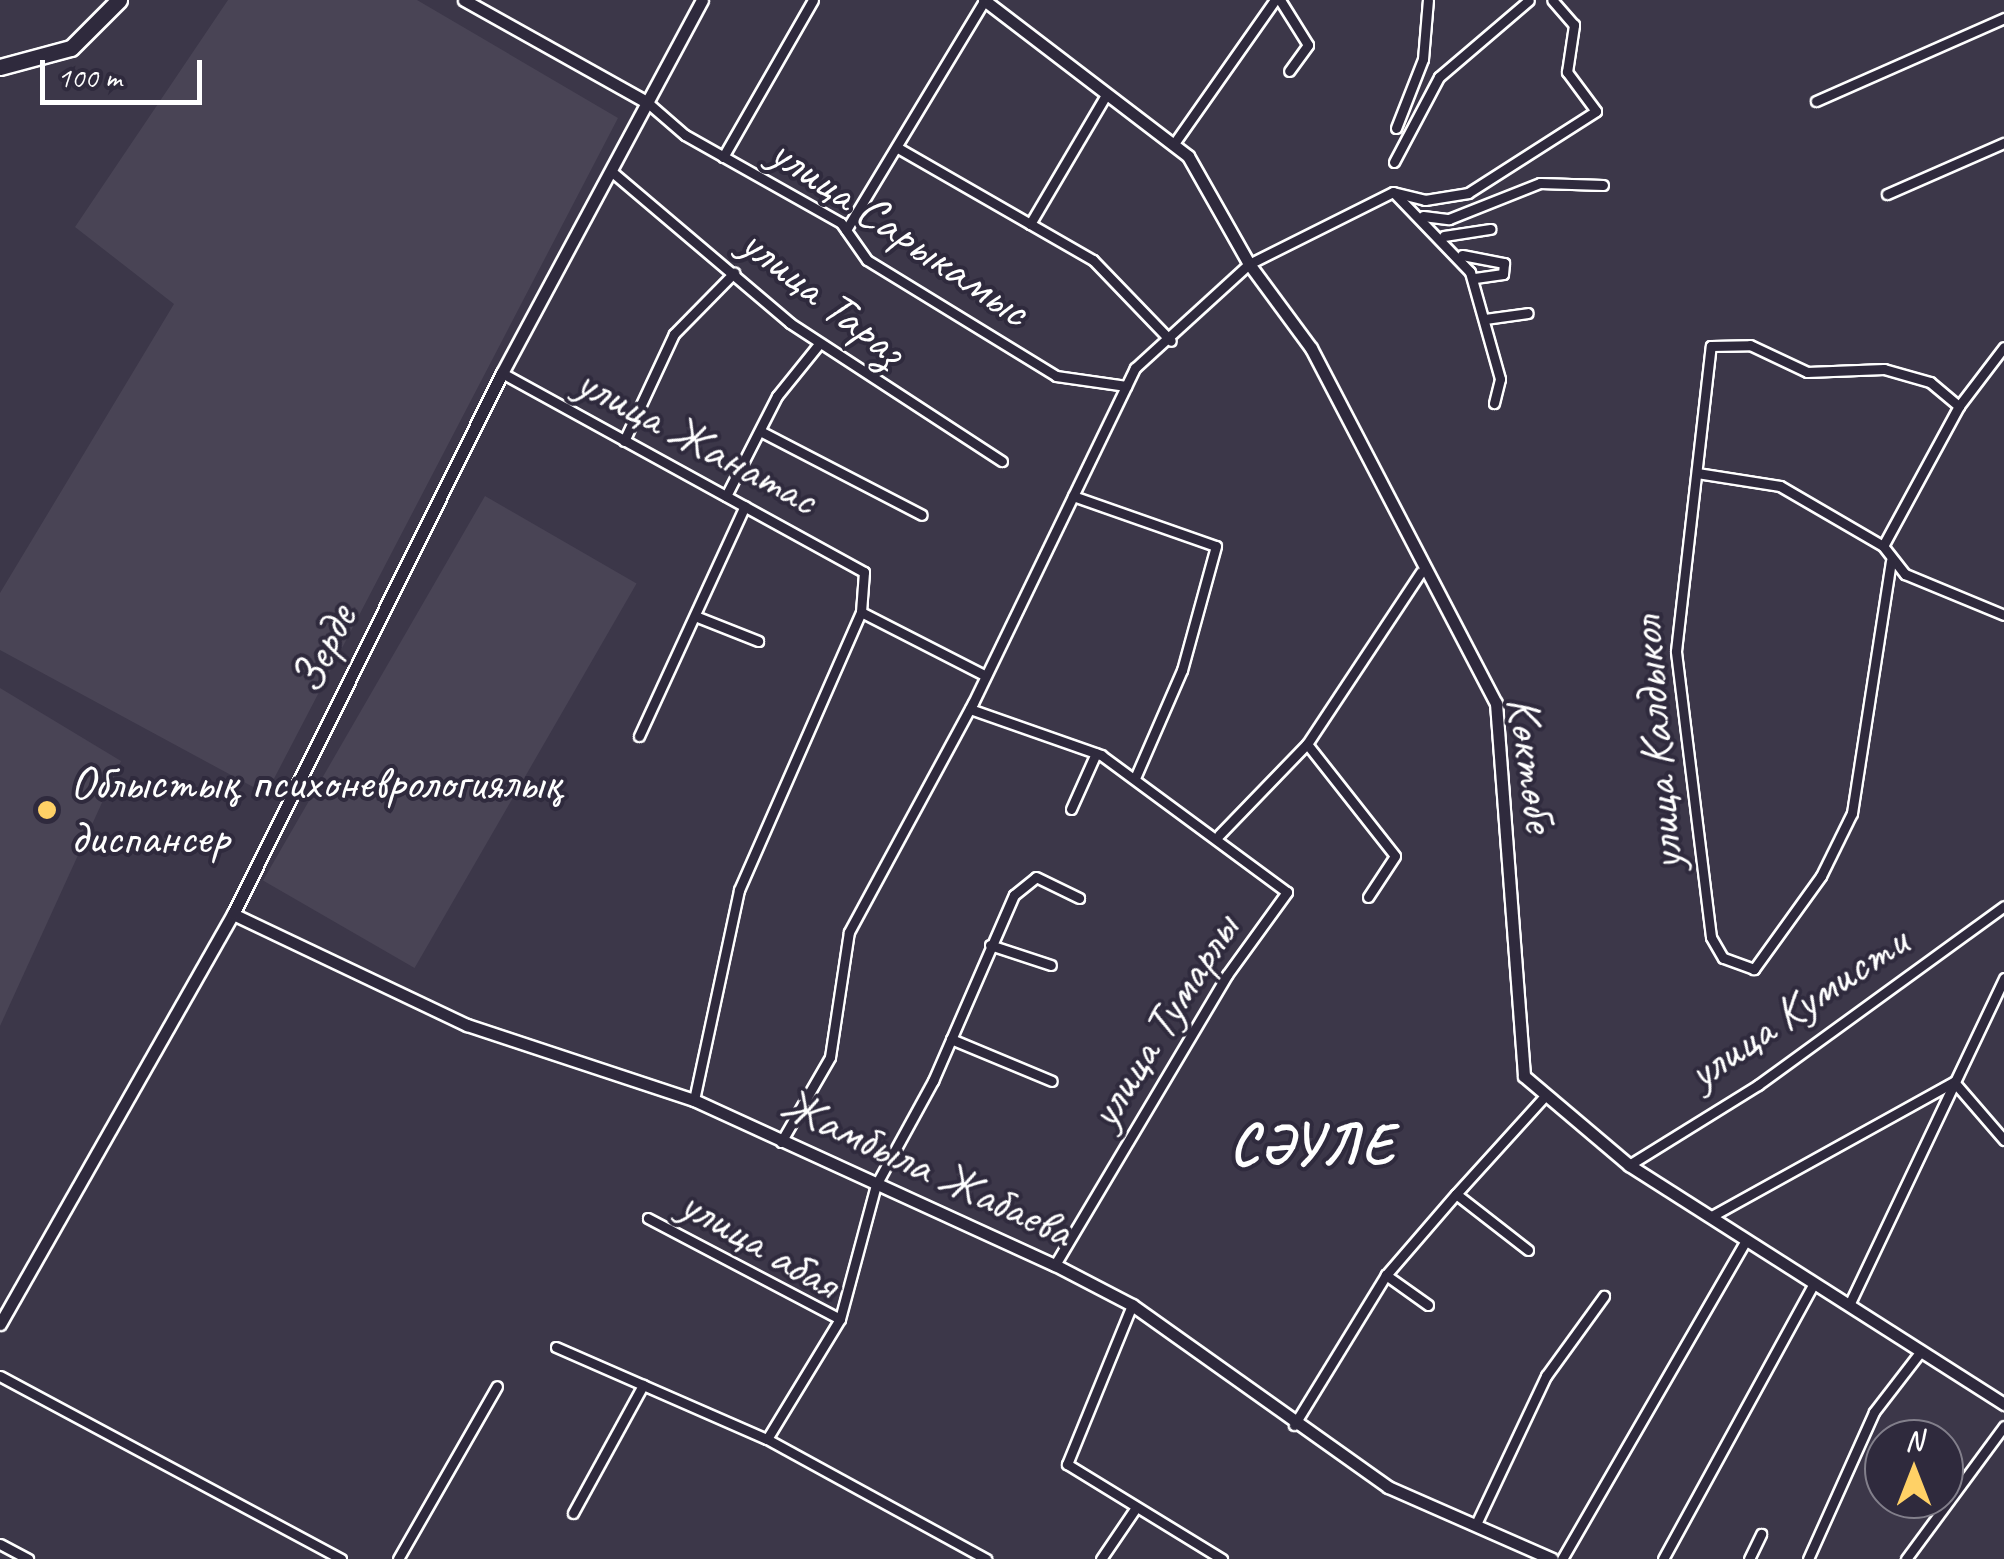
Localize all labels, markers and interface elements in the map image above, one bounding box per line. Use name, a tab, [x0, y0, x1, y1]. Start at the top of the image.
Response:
scale bar	[45, 40, 208, 102]
text: 100 m	[57, 58, 122, 96]
street label: улица Сарыкамыс	[760, 124, 1040, 338]
street label: улица Тараз	[729, 213, 917, 379]
street label: улица Жанатас	[564, 351, 830, 529]
street label: Зерде	[277, 596, 369, 702]
street label: улица Калдыкол	[1616, 615, 1696, 873]
street label: Көктөбе	[1494, 693, 1570, 835]
place label: Облыстық психоневрологиялық диспансер	[70, 753, 562, 866]
marker: Облыстық психоневрологиялық диспансер	[34, 797, 60, 823]
street label: улица Тумарлы	[1074, 903, 1252, 1139]
street label: улица Кумисти	[1677, 913, 1917, 1101]
street label: Жамбыла Жабаева	[770, 1074, 1084, 1260]
district label: СӘУЛЕ	[1228, 1109, 1398, 1179]
street label: улица абая	[670, 1174, 850, 1312]
north arrow	[1864, 1419, 1964, 1519]
text: N	[1905, 1423, 1923, 1458]

